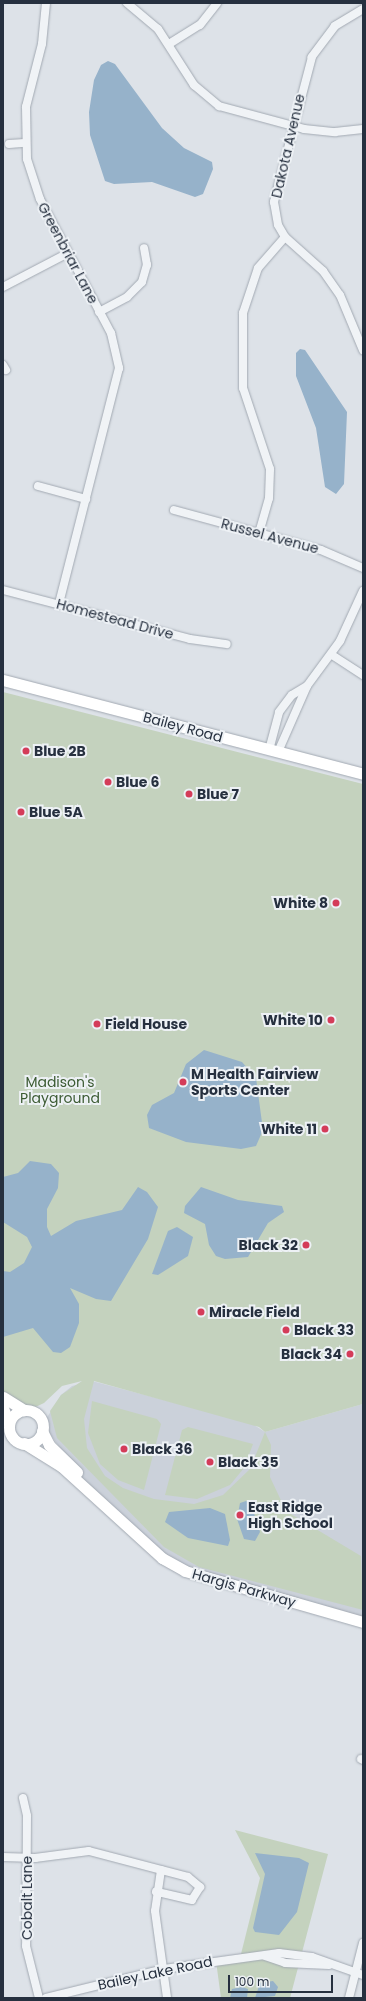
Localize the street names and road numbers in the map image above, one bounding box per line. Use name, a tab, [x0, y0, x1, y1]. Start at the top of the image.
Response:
street label: Dakota Avenue	[268, 92, 308, 200]
street label: Greenbriar Lane	[34, 200, 102, 306]
street label: Russel Avenue	[219, 515, 321, 557]
street label: Homestead Drive	[55, 595, 175, 643]
street label: Bailey Road	[141, 708, 225, 746]
street label: Hargis Parkway	[190, 1565, 298, 1611]
street label: Cobalt Lane	[19, 1856, 35, 1940]
street label: Bailey Lake Road	[96, 1953, 214, 1993]

